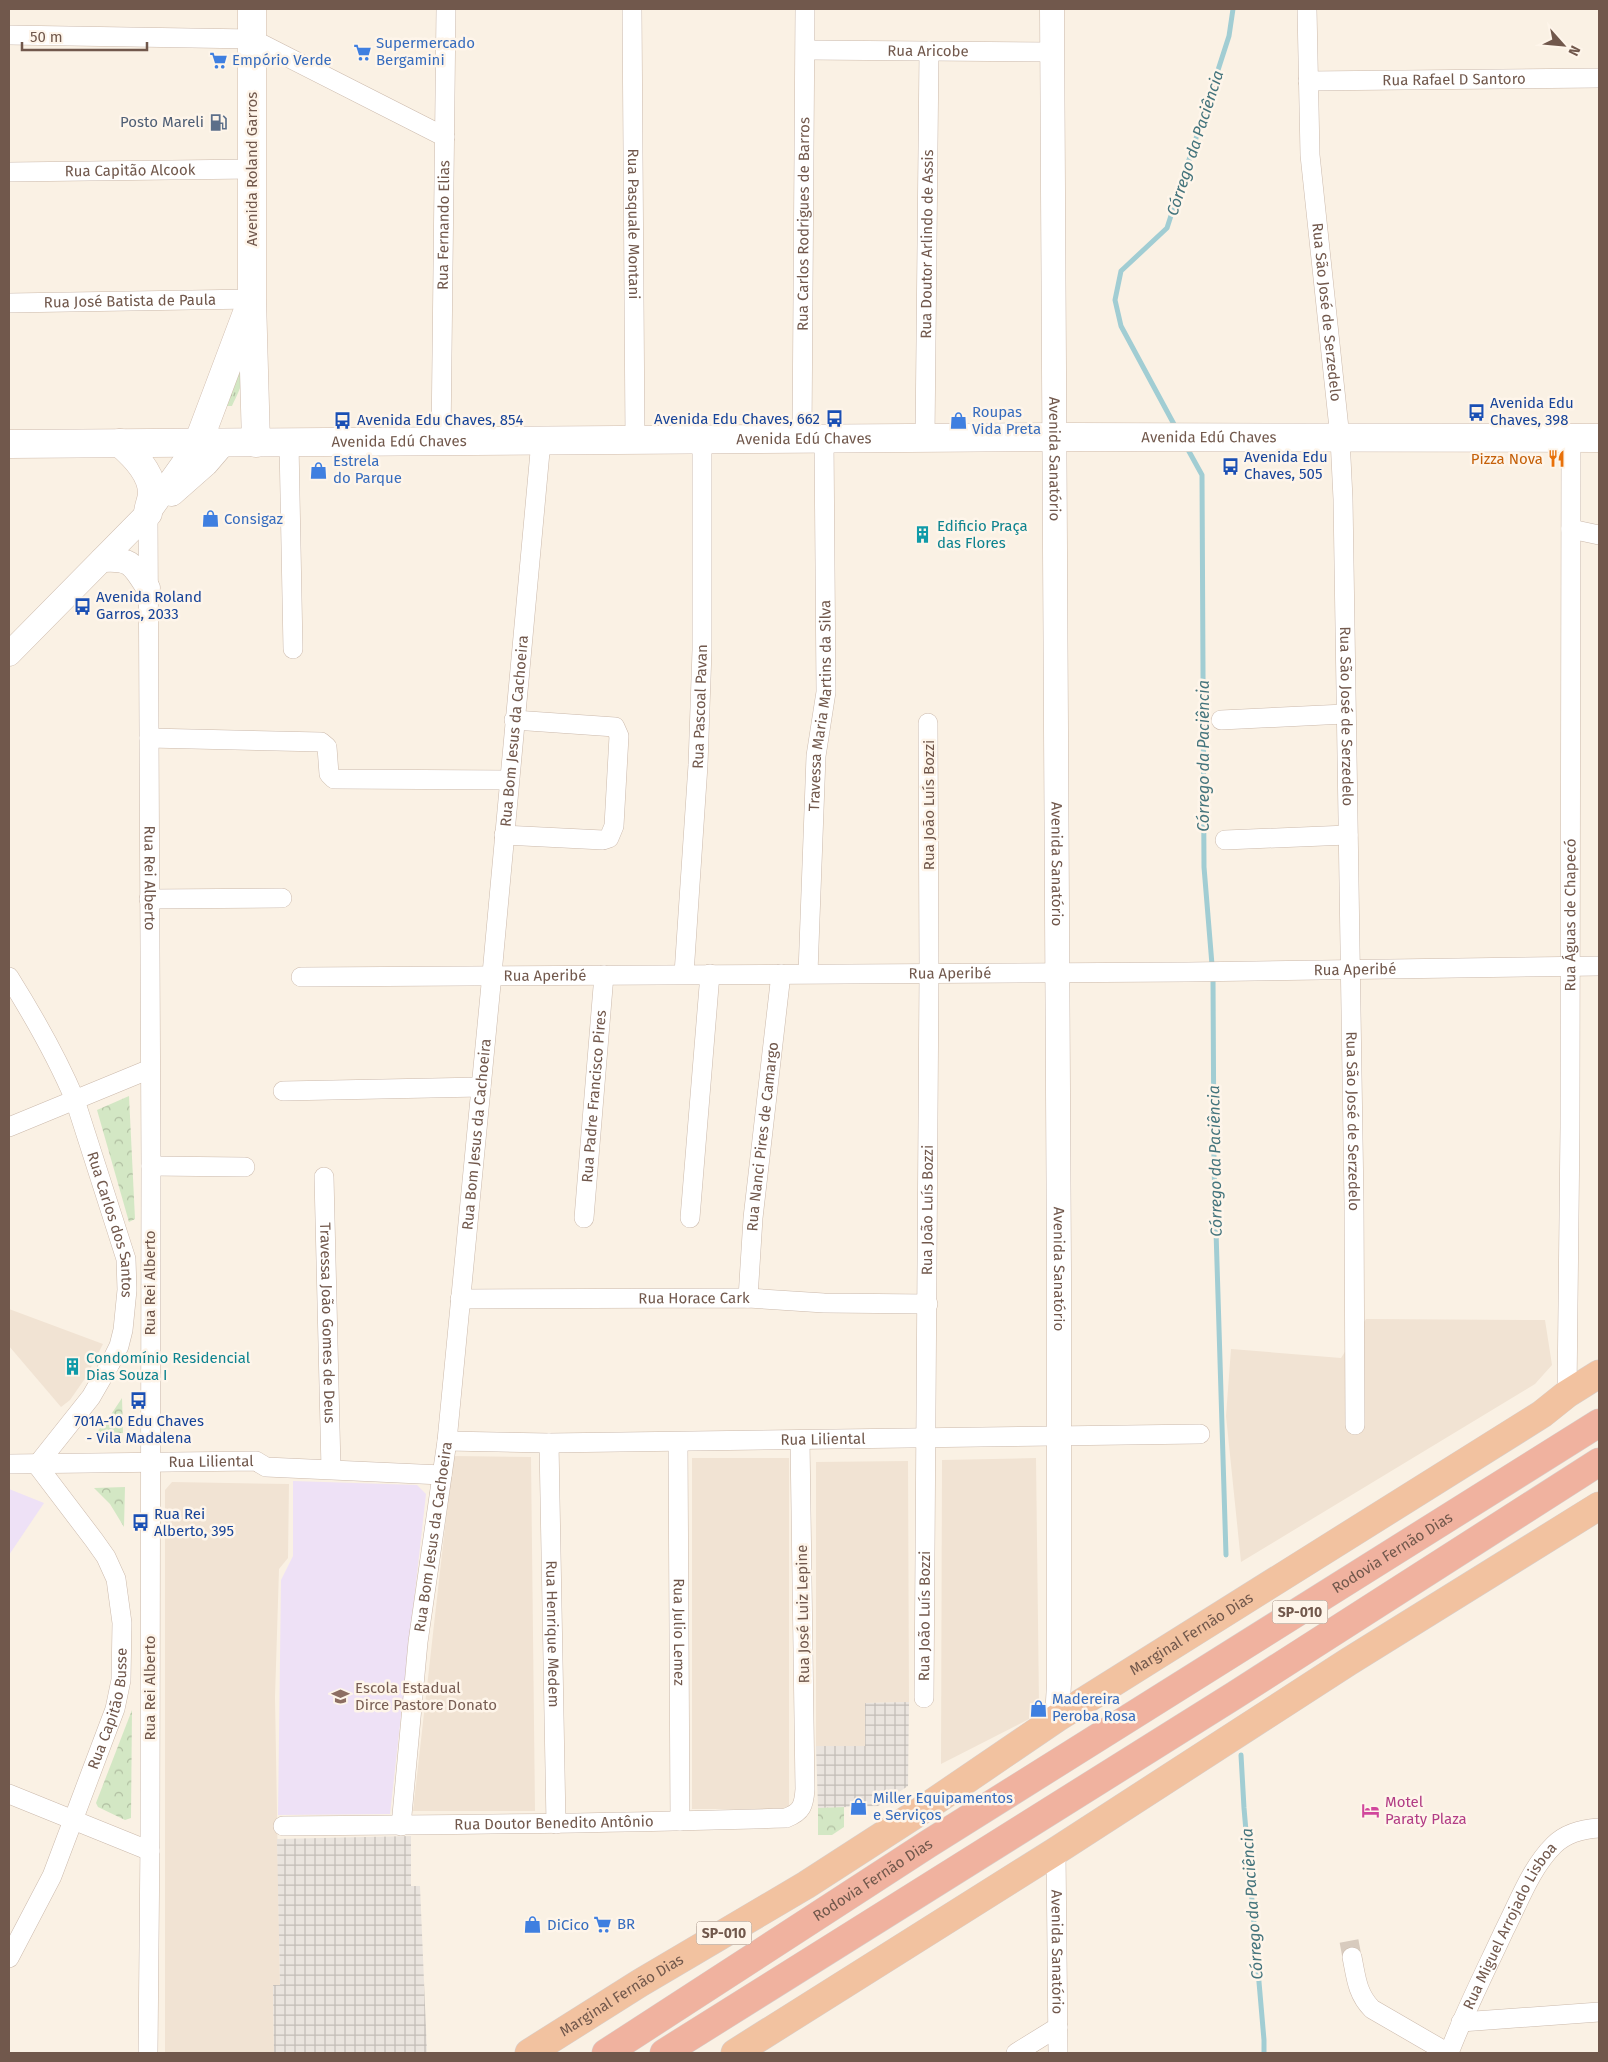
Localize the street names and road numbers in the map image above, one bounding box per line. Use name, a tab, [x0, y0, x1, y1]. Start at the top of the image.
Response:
street label: Rua Aricobe	[887, 42, 969, 60]
street label: Rua Rafael D Santoro	[1382, 70, 1526, 89]
street label: Avenida Roland Garros	[243, 92, 261, 246]
street label: Rua Carlos Rodrigues de Barros	[794, 117, 813, 331]
street label: Rua Pasquale Montani	[624, 148, 643, 299]
street label: Rua Doutor Arlindo de Assis	[917, 149, 937, 339]
street label: Rua Fernando Elias	[434, 160, 453, 290]
street label: Rua Capitão Alcook	[64, 161, 196, 180]
street label: Rua São José de Serzedelo	[1308, 222, 1345, 402]
street label: Rua José Batista de Paula	[44, 291, 216, 311]
street label: Avenida Sanatório	[1045, 397, 1064, 521]
street label: Avenida Edú Chaves	[1141, 428, 1277, 446]
street label: Avenida Edú Chaves	[736, 429, 872, 448]
street label: Avenida Edú Chaves	[331, 432, 467, 451]
street label: Travessa Maria Martins da Silva	[805, 600, 835, 812]
street label: Rua São José de Serzedelo	[1336, 626, 1357, 806]
street label: Rua Bom Jesus da Cachoeira	[497, 634, 532, 828]
street label: Rua Pascoal Pavan	[689, 644, 711, 769]
street label: Rua João Luís Bozzi	[920, 740, 938, 870]
street label: Avenida Sanatório	[1047, 802, 1066, 926]
street label: Rua Rei Alberto	[140, 825, 159, 931]
street label: Rua Águas de Chapecó	[1561, 838, 1579, 992]
street label: Rua Aperibé	[1313, 960, 1397, 979]
street label: Rua Aperibé	[909, 964, 991, 983]
street label: Rua Aperibé	[504, 966, 586, 985]
street label: Rua Padre Francisco Pires	[578, 1009, 610, 1183]
street label: Rua São José de Serzedelo	[1342, 1031, 1363, 1211]
street label: Rua Bom Jesus da Cachoeira	[458, 1038, 495, 1231]
street label: Rua Nanci Pires de Camargo	[743, 1041, 782, 1232]
street label: Rua João Luís Bozzi	[918, 1145, 937, 1275]
street label: Rua Carlos dos Santos	[83, 1149, 136, 1299]
street label: Avenida Sanatório	[1050, 1207, 1068, 1331]
street label: Travessa João Gomes de Deus	[316, 1222, 339, 1424]
street label: Rua Rei Alberto	[141, 1231, 159, 1336]
street label: Rua Horace Cark	[638, 1289, 750, 1307]
street label: Rua Liliental	[780, 1430, 866, 1449]
street label: Rua Bom Jesus da Cachoeira	[411, 1440, 456, 1633]
street label: Rua Liliental	[168, 1452, 254, 1471]
street label: Rodovia Fernão Dias	[1329, 1508, 1456, 1597]
street label: Rua José Luiz Lepine	[793, 1545, 813, 1683]
street label: Rua João Luís Bozzi	[915, 1551, 934, 1681]
street label: Rua Henrique Medem	[542, 1560, 563, 1708]
street label: Rua Julio Lemez	[670, 1578, 688, 1686]
street label: Marginal Fernão Dias	[1126, 1588, 1256, 1679]
road number: SP-010	[1272, 1600, 1328, 1624]
street label: Rua Rei Alberto	[141, 1636, 159, 1741]
street label: Rua Capitão Busse	[84, 1648, 131, 1772]
street label: Rua Doutor Benedito Antônio	[454, 1812, 654, 1834]
street label: Rodovia Fernão Dias	[810, 1835, 936, 1925]
street label: Rua Miguel Arrojado Lisboa	[1459, 1839, 1561, 2012]
street label: Avenida Sanatório	[1047, 1890, 1067, 2014]
road number: SP-010	[696, 1922, 752, 1945]
street label: Marginal Fernão Dias	[556, 1950, 687, 2040]

